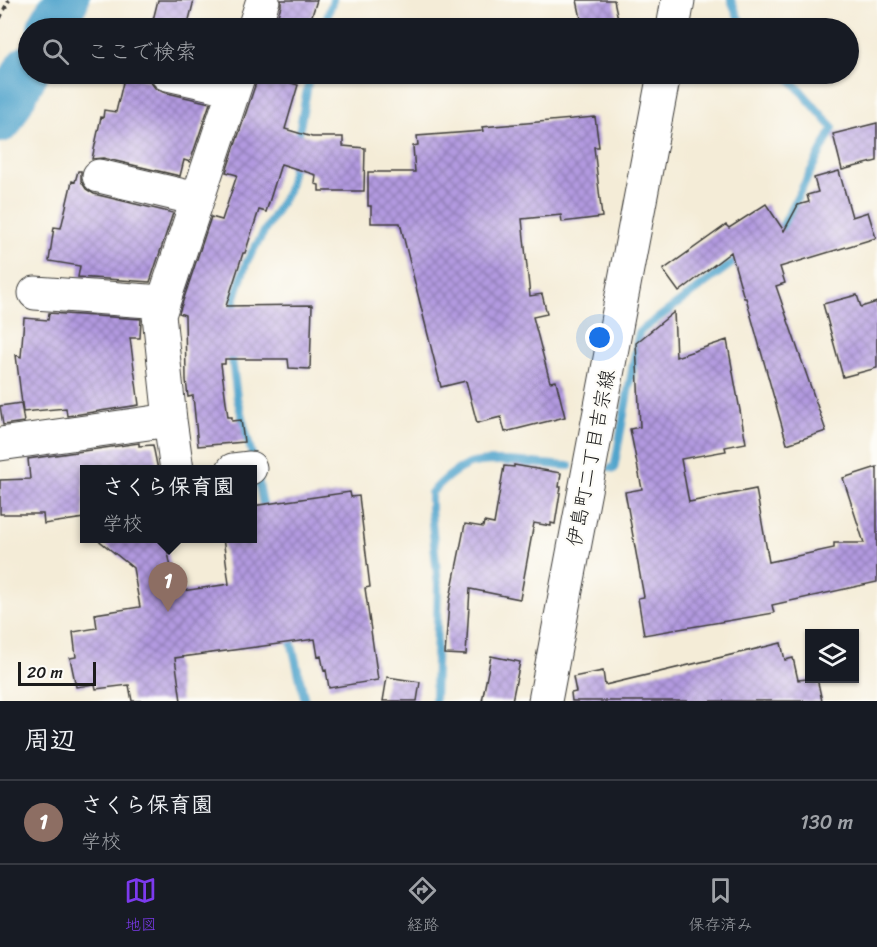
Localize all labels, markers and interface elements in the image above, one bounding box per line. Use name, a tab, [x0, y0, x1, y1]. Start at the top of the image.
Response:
search box	[18, 18, 859, 84]
text: ここで検索	[87, 32, 197, 71]
icon: search	[39, 35, 72, 68]
your location	[585, 323, 614, 352]
street label: 伊島町二丁目吉宗線	[557, 366, 625, 550]
popup	[80, 465, 257, 543]
text: さくら保育園	[102, 467, 235, 506]
text: 学校	[102, 506, 142, 541]
pin: 1	[148, 562, 188, 612]
map controls	[805, 629, 859, 683]
button: layers	[805, 629, 859, 683]
text: 20 m	[27, 658, 63, 687]
scale bar	[18, 659, 96, 686]
text: 周辺	[24, 717, 76, 763]
text: さくら保育園	[81, 785, 213, 824]
text: 1	[39, 805, 48, 840]
text: 130 m	[800, 805, 853, 840]
text: 学校	[81, 824, 121, 859]
tab: 地図	[124, 874, 157, 939]
tab: 経路	[406, 874, 439, 939]
tab: 保存済み	[688, 874, 752, 939]

